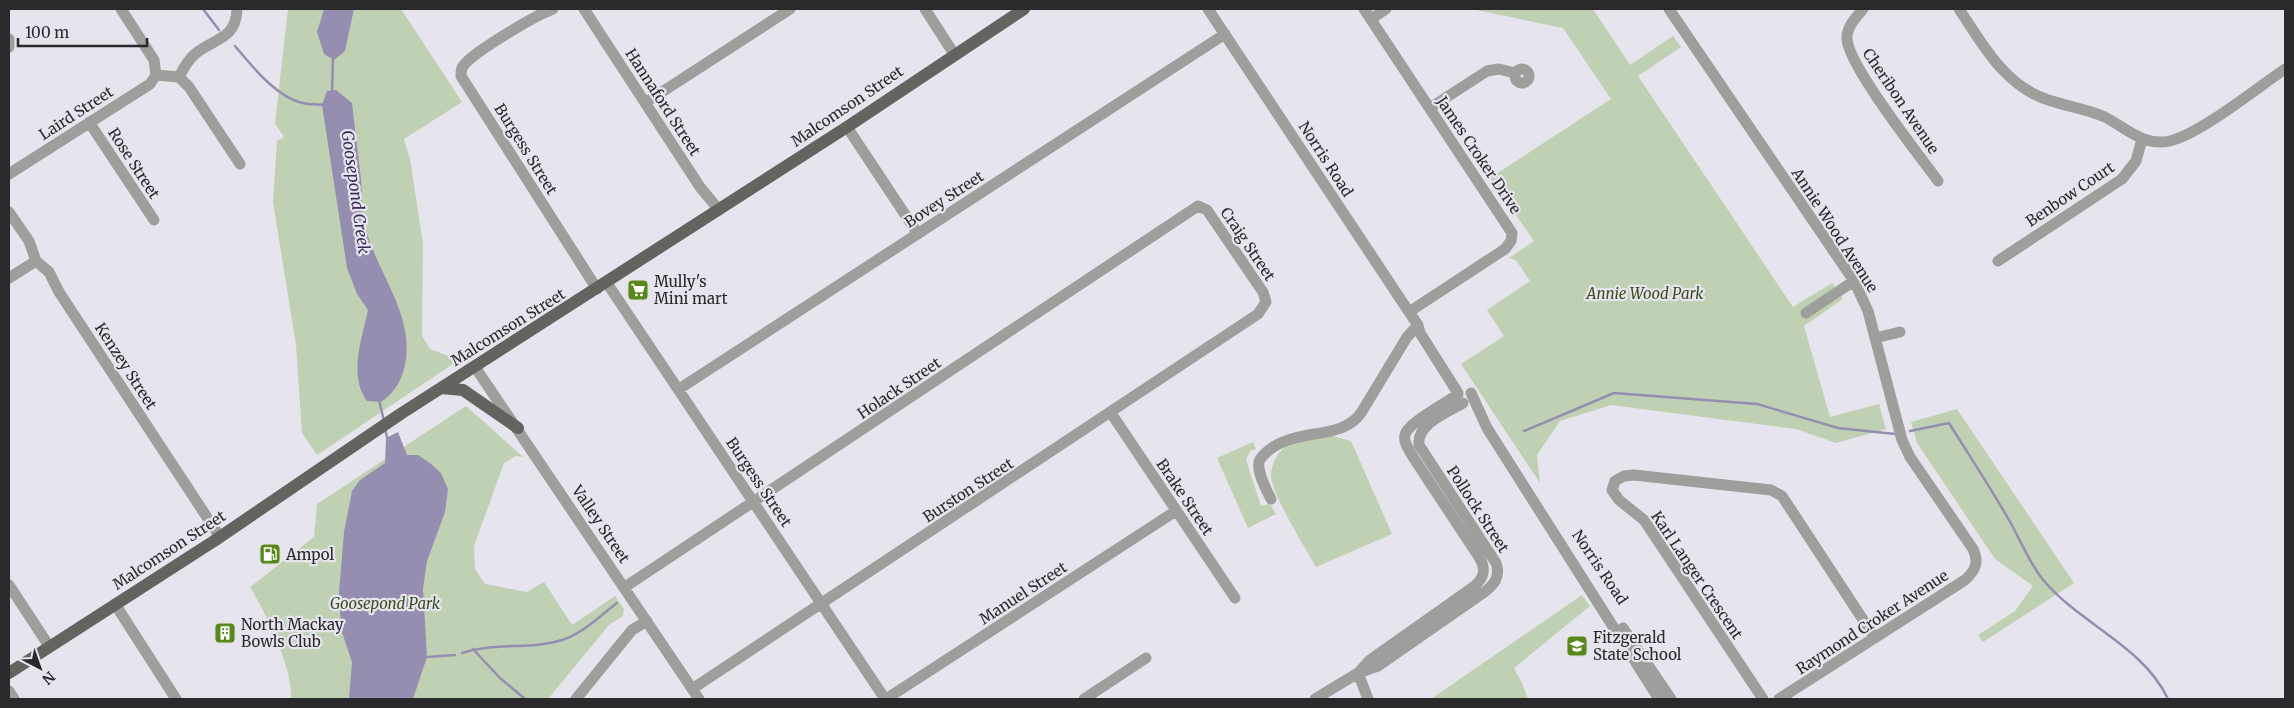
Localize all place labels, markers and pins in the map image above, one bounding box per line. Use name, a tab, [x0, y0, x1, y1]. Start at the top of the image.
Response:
place label: Mully's Mini mart	[654, 272, 728, 308]
supermarket icon: Mully's Mini mart	[626, 278, 650, 302]
fuel station icon: Ampol	[258, 542, 282, 566]
place label: Ampol	[285, 545, 334, 564]
place label: North Mackay Bowls Club	[241, 615, 344, 651]
building icon: North Mackay Bowls Club	[213, 621, 237, 645]
place label: Fitzgerald State School	[1593, 628, 1682, 664]
school or university icon: Fitzgerald State School	[1565, 634, 1589, 658]

